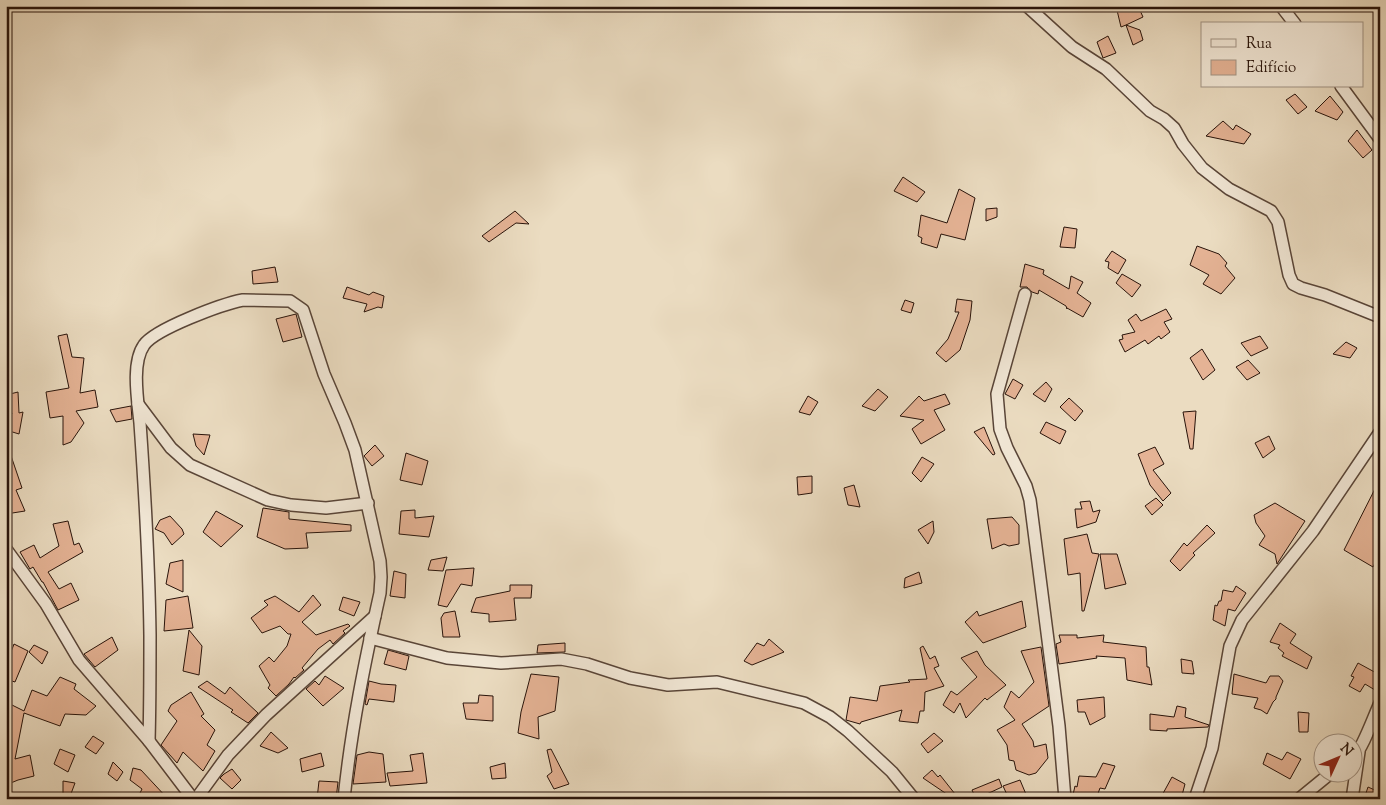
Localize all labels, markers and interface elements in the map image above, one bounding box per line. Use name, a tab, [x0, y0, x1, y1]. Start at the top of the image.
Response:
legend	[1201, 22, 1364, 88]
text: Rua	[1246, 34, 1272, 55]
text: Edifício	[1246, 58, 1296, 79]
north arrow	[1314, 732, 1364, 782]
text: N	[1335, 739, 1357, 761]

